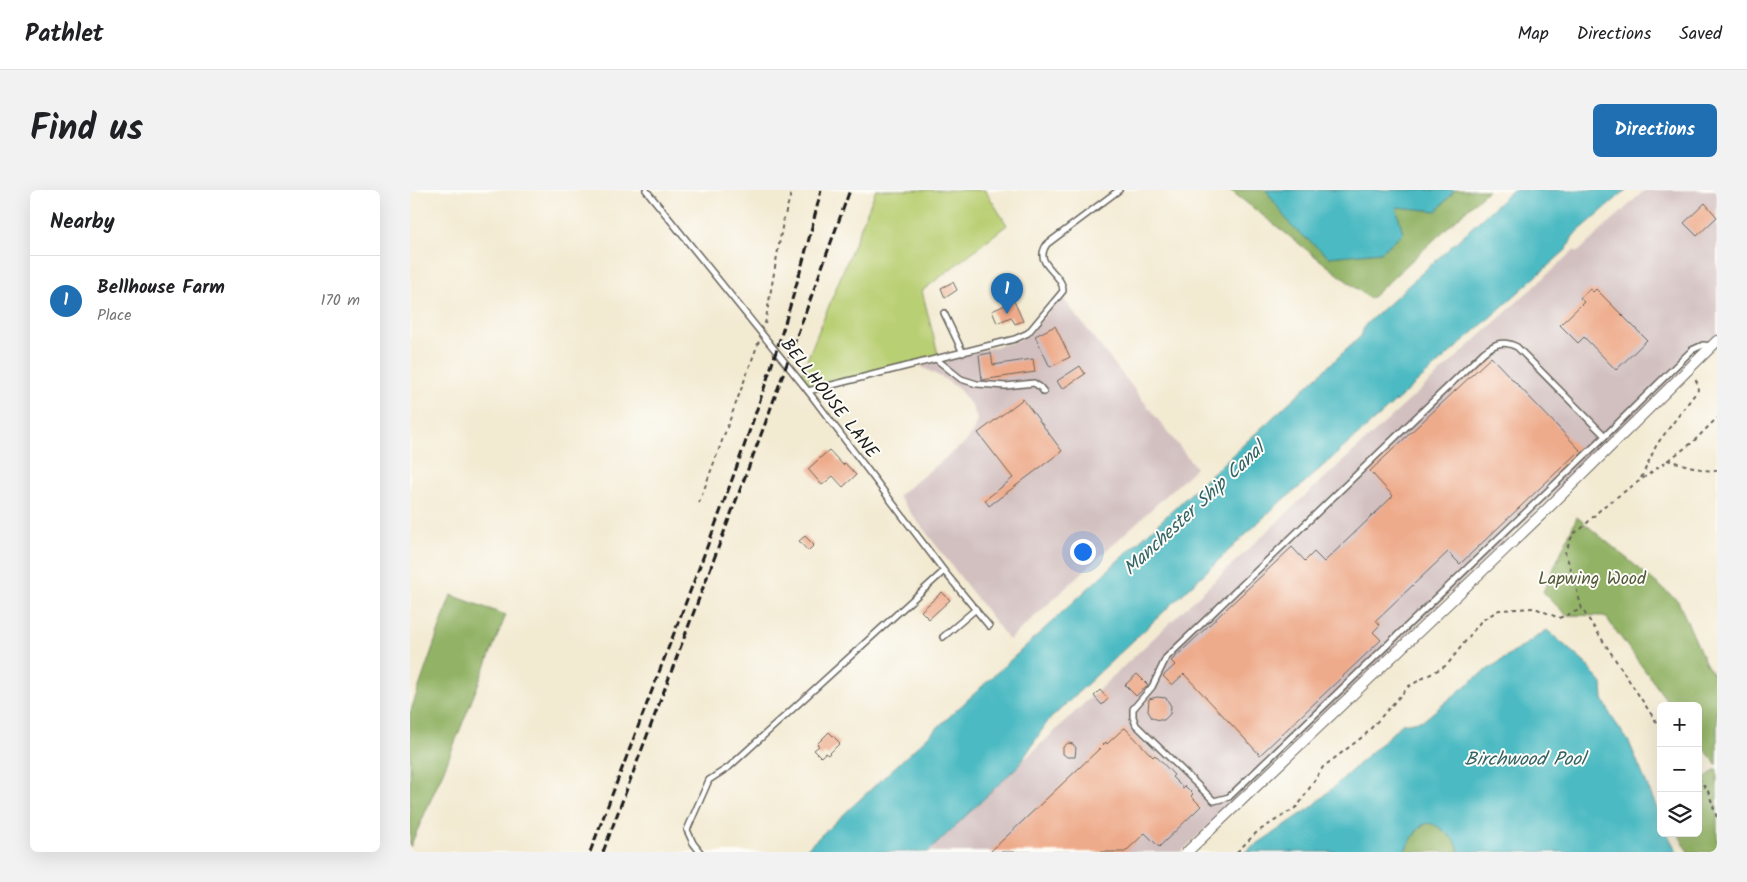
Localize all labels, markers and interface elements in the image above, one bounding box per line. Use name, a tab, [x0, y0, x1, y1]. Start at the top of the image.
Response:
text: Pathlet	[25, 15, 104, 54]
text: Map	[1517, 20, 1549, 49]
text: Directions	[1577, 20, 1651, 49]
text: Saved	[1679, 20, 1722, 49]
text: Find us	[30, 102, 143, 158]
button: Directions	[1593, 104, 1717, 157]
text: Nearby	[50, 206, 115, 239]
text: Bellhouse Farm	[97, 273, 225, 303]
pin: 1	[991, 273, 1023, 314]
text: 1	[64, 288, 68, 313]
text: 170 m	[320, 288, 360, 313]
text: Place	[97, 303, 131, 328]
street label: BELLHOUSE LANE	[772, 332, 886, 466]
water label: Manchester Ship Canal	[1117, 433, 1275, 583]
your location	[1070, 539, 1096, 565]
park label: Lapwing Wood	[1538, 565, 1647, 594]
map controls	[1657, 702, 1702, 837]
button: +	[1657, 702, 1702, 747]
water label: Birchwood Pool	[1465, 745, 1589, 775]
button: −	[1657, 747, 1702, 792]
button: layers	[1657, 792, 1702, 837]

